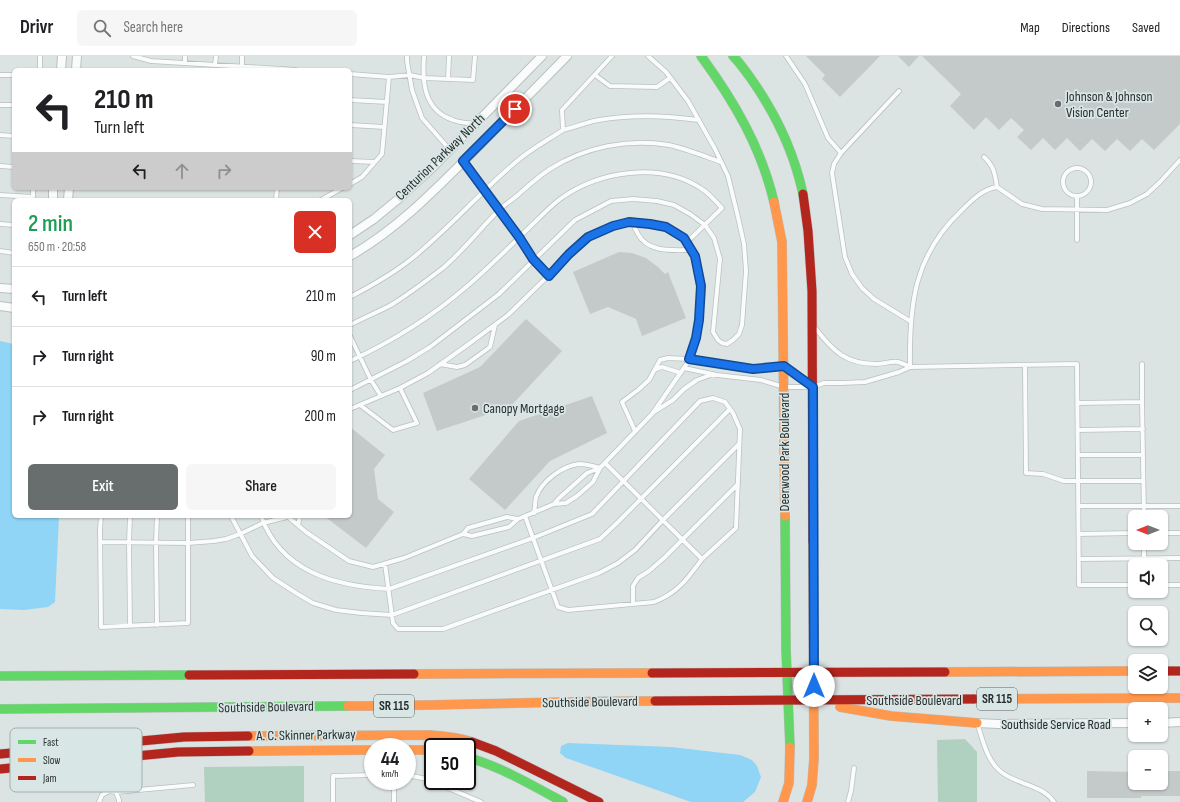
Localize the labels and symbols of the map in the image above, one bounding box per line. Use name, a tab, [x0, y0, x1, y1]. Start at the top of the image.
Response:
place label: Johnson & Johnson Vision Center	[1065, 88, 1153, 121]
pin	[498, 92, 532, 126]
marker: Johnson & Johnson Vision Center	[1053, 99, 1063, 109]
street label: Centurion Parkway North	[392, 110, 488, 204]
street label: Deerwood Park Boulevard	[776, 392, 793, 511]
place label: Canopy Mortgage	[483, 400, 565, 417]
marker: Canopy Mortgage	[470, 403, 480, 413]
north arrow	[1128, 510, 1168, 550]
position arrow	[793, 665, 835, 707]
road number: SR 115	[977, 688, 1017, 710]
street label: Southside Boulevard	[866, 692, 962, 709]
street label: Southside Boulevard	[542, 693, 638, 711]
road number: SR 115	[374, 695, 414, 717]
street label: Southside Boulevard	[218, 698, 314, 716]
street label: Southside Service Road	[1001, 716, 1111, 733]
street label: A. C. Skinner Parkway	[255, 726, 356, 744]
legend	[10, 728, 142, 792]
text: Fast	[43, 736, 59, 749]
speed limit sign: 50	[424, 738, 476, 790]
text: Slow	[43, 754, 60, 767]
text: Jam	[42, 772, 57, 785]

